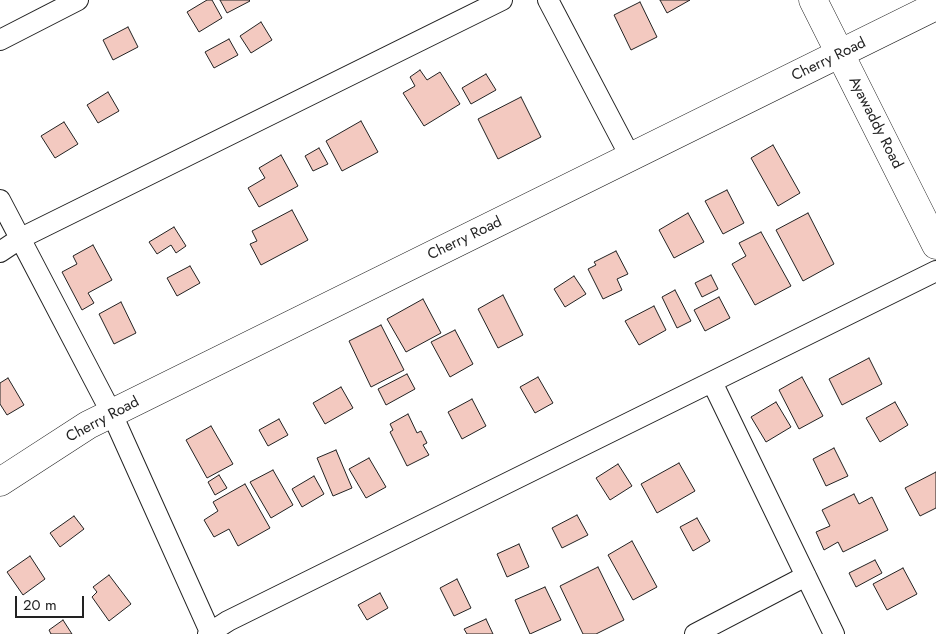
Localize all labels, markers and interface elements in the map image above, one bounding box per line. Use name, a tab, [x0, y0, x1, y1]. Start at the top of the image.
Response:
street label: Cherry Road	[789, 34, 869, 86]
street label: Ayawaddy Road	[844, 74, 906, 172]
street label: Cherry Road	[425, 213, 505, 265]
street label: Cherry Road	[63, 393, 143, 447]
scale bar	[18, 586, 86, 618]
text: 20 m	[23, 594, 57, 616]

